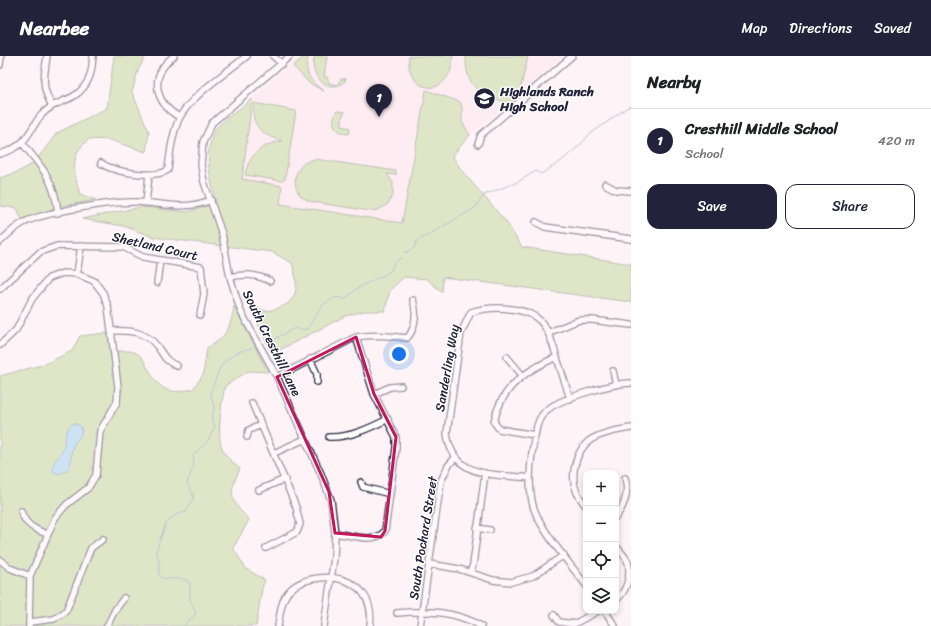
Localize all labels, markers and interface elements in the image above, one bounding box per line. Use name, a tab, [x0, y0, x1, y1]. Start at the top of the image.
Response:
text: Nearbee	[20, 12, 89, 45]
text: Map	[741, 16, 767, 41]
text: Directions	[789, 16, 852, 41]
text: Saved	[874, 16, 911, 41]
text: Nearby	[647, 67, 701, 97]
place label: Highlands Ranch High School	[499, 80, 594, 118]
pin: 1	[366, 84, 392, 117]
school or university icon: Highlands Ranch High School	[471, 85, 497, 111]
text: Cresthill Middle School	[685, 116, 838, 142]
text: 1	[657, 129, 663, 152]
text: 420 m	[878, 129, 915, 152]
text: School	[685, 142, 723, 165]
button: Save	[647, 184, 777, 229]
button: Share	[785, 184, 915, 229]
street label: Shetland Court	[110, 225, 200, 267]
street label: South Cresthill Lane	[236, 286, 308, 400]
street label: Sanderling Way	[428, 322, 466, 413]
your location	[389, 344, 409, 364]
map controls	[583, 470, 619, 614]
button: +	[583, 470, 619, 506]
street label: South Pochard Street	[402, 474, 444, 601]
button: −	[583, 506, 619, 542]
button: locate	[583, 542, 619, 578]
button: layers	[583, 578, 619, 614]

